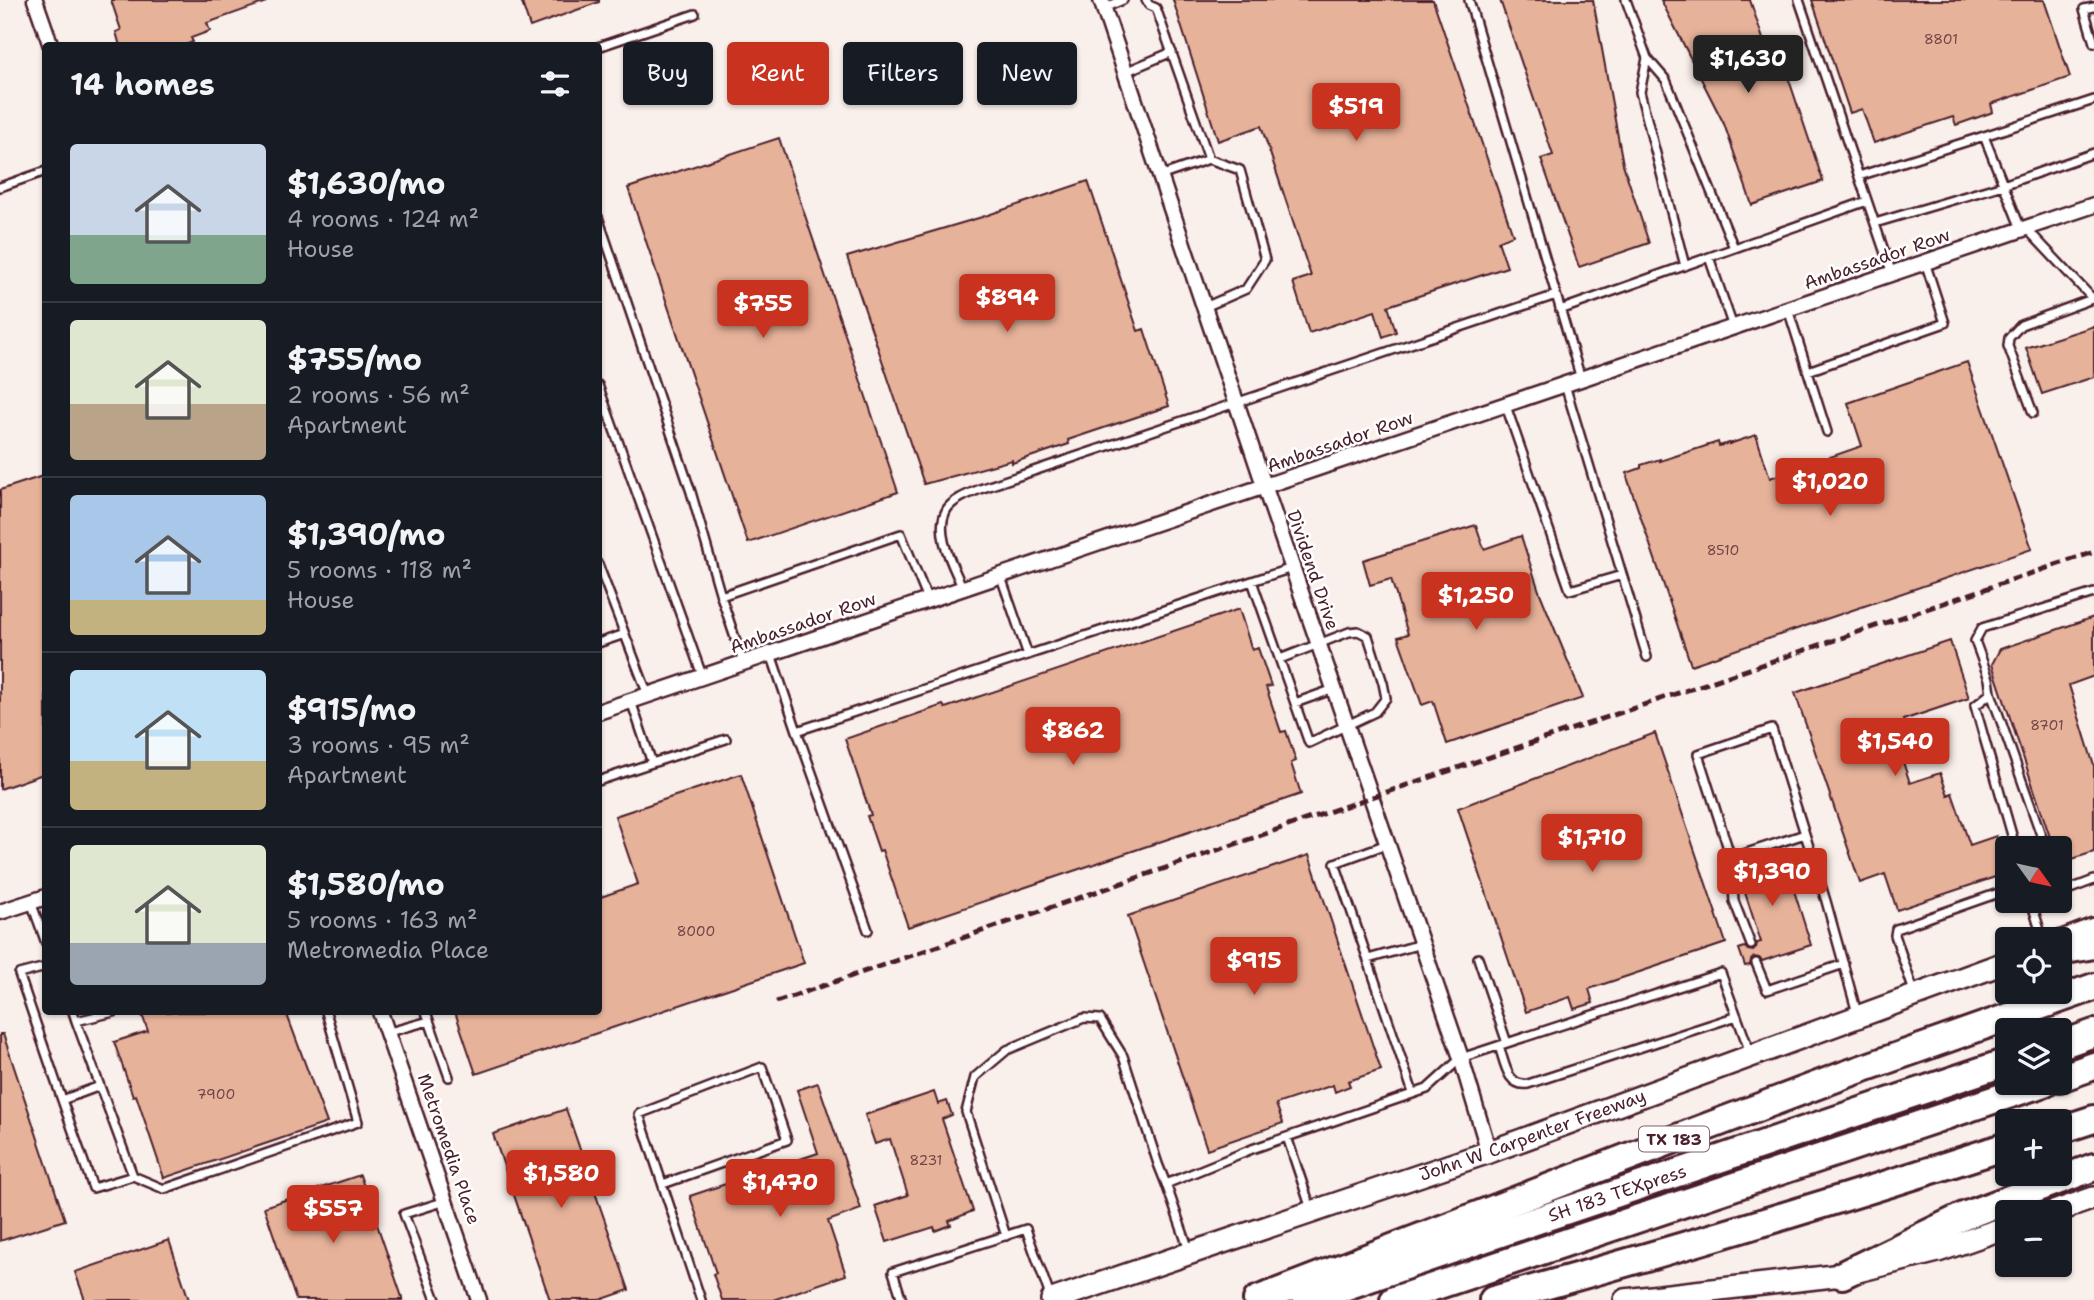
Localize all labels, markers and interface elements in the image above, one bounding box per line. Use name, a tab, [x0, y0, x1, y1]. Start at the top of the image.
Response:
house number: 8801	[1924, 30, 1958, 48]
pin: $1,630	[1691, 36, 1805, 95]
chip: Buy	[623, 42, 713, 105]
chip: Rent	[727, 42, 829, 105]
chip: Filters	[843, 42, 963, 105]
chip: New	[977, 42, 1077, 105]
text: $1,630	[1709, 43, 1787, 73]
text: 14 homes	[70, 64, 215, 105]
icon: filters	[536, 65, 574, 103]
pin: $519	[1315, 83, 1397, 143]
text: $519	[1328, 91, 1384, 121]
text: $1,630/mo	[287, 163, 446, 204]
icon: home	[126, 172, 210, 256]
text: 4 rooms · 124 m²	[287, 204, 479, 234]
street label: Ambassador Row	[1801, 223, 1954, 295]
text: House	[287, 234, 355, 264]
pin: $894	[966, 274, 1048, 334]
pin: $755	[722, 280, 804, 340]
text: $894	[975, 282, 1039, 312]
text: $755	[733, 288, 793, 318]
text: $755/mo	[287, 339, 422, 380]
icon: home	[126, 348, 210, 432]
text: 2 rooms · 56 m²	[287, 380, 470, 410]
street label: Ambassador Row	[1264, 406, 1417, 478]
text: Apartment	[287, 410, 407, 440]
pin: $1,020	[1773, 458, 1887, 518]
text: $1,020	[1791, 466, 1869, 496]
street label: Dividend Drive	[1281, 507, 1345, 633]
text: $1,390/mo	[287, 514, 446, 555]
icon: home	[126, 523, 210, 607]
house number: 8510	[1707, 541, 1739, 559]
text: 5 rooms · 118 m²	[287, 555, 472, 585]
pin: $1,250	[1419, 572, 1533, 632]
text: $1,250	[1438, 580, 1514, 610]
text: House	[287, 585, 355, 615]
street label: Ambassador Row	[727, 587, 880, 659]
text: $915/mo	[287, 689, 417, 730]
icon: home	[126, 698, 210, 782]
pin: $862	[1032, 708, 1114, 767]
text: $862	[1041, 715, 1105, 745]
house number: 8701	[2030, 716, 2064, 734]
pin: $1,540	[1838, 718, 1952, 778]
text: $1,540	[1856, 726, 1934, 756]
text: 3 rooms · 95 m²	[287, 730, 470, 760]
text: Apartment	[287, 760, 407, 790]
pin: $1,710	[1535, 814, 1649, 874]
text: $1,710	[1557, 822, 1627, 852]
north arrow	[1995, 836, 2072, 914]
map controls	[1995, 836, 2072, 1277]
pin: $1,390	[1715, 848, 1829, 908]
text: $1,390	[1733, 856, 1811, 886]
text: $1,580/mo	[287, 864, 445, 905]
icon: home	[126, 873, 210, 957]
text: 5 rooms · 163 m²	[287, 905, 478, 935]
house number: 8000	[677, 922, 715, 940]
button: locate	[1995, 927, 2072, 1004]
text: Metromedia Place	[287, 935, 489, 965]
pin: $915	[1213, 937, 1295, 997]
text: $915	[1226, 945, 1282, 975]
button: layers	[1995, 1018, 2072, 1095]
street label: Metromedia Place	[412, 1070, 486, 1228]
street label: John W Carpenter Freeway	[1416, 1083, 1649, 1187]
house number: 7900	[197, 1085, 235, 1103]
button: +	[1995, 1109, 2072, 1186]
road number: TX 183	[1639, 1126, 1709, 1152]
pin: $1,580	[504, 1150, 618, 1210]
house number: 8231	[910, 1151, 942, 1169]
text: $1,580	[522, 1158, 600, 1188]
street label: SH 183 TEXpress	[1545, 1159, 1690, 1228]
pin: $1,470	[723, 1160, 837, 1219]
text: $1,470	[742, 1167, 818, 1197]
pin: $557	[292, 1186, 374, 1245]
text: $557	[303, 1193, 363, 1223]
button: −	[1995, 1200, 2072, 1277]

